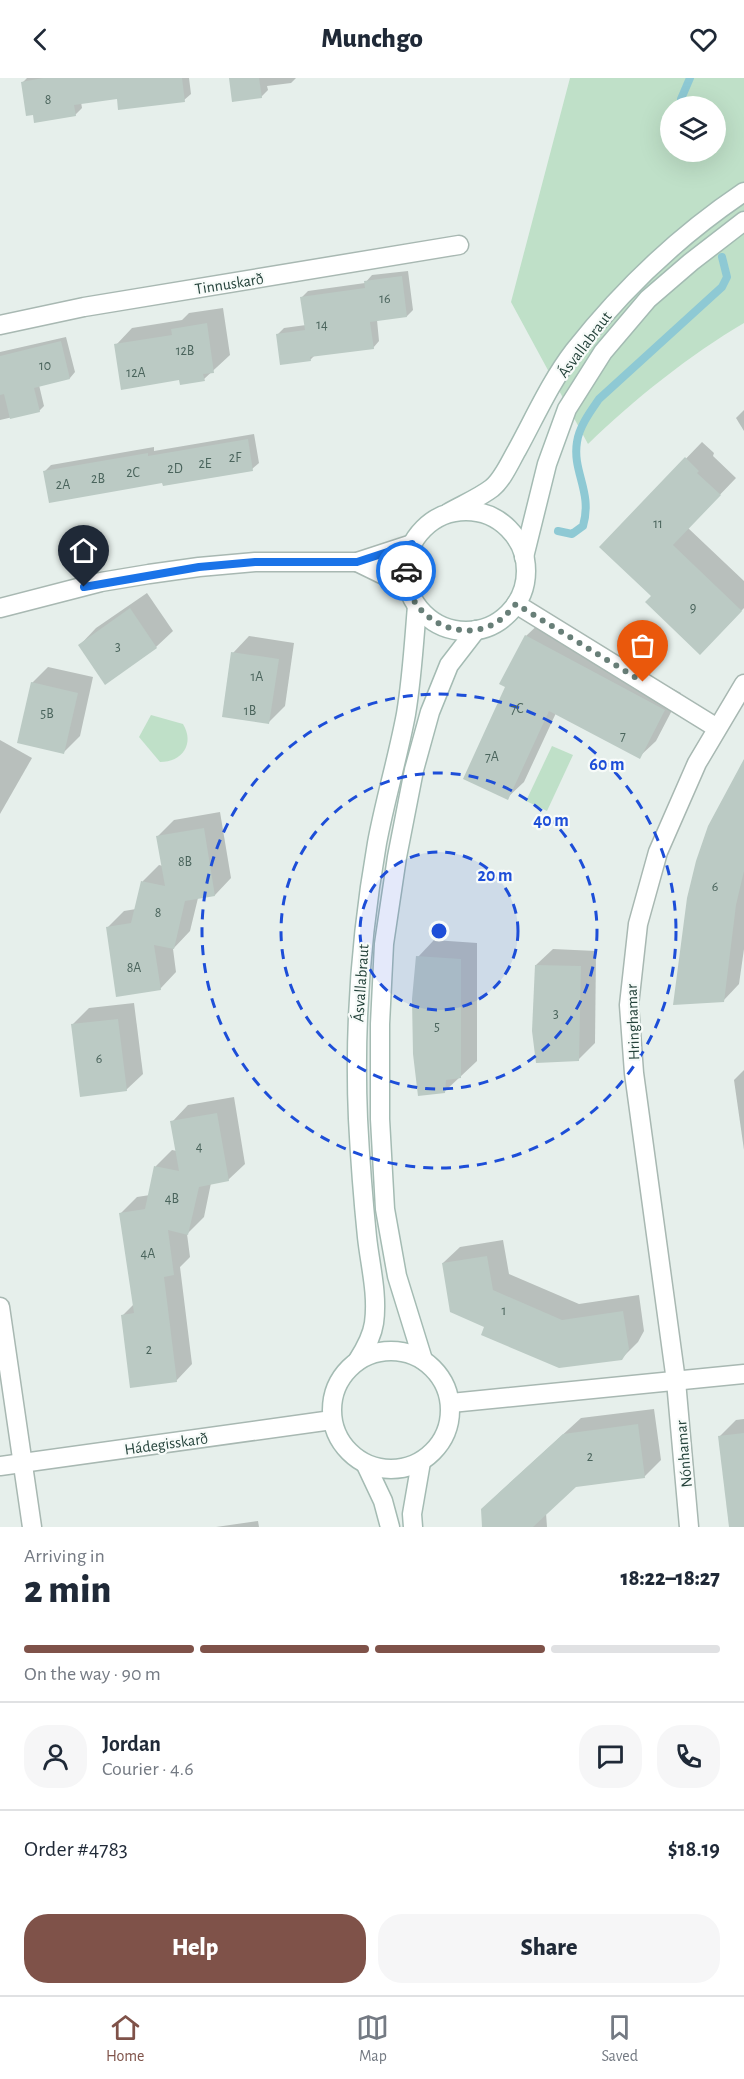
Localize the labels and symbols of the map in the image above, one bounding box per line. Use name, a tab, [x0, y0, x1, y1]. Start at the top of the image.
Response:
house number: 8	[45, 93, 51, 107]
street label: Tinnuskarð	[194, 271, 265, 297]
house number: 16	[379, 292, 391, 306]
street label: Ásvallabraut	[553, 307, 615, 381]
house number: 14	[316, 318, 328, 332]
house number: 12B	[176, 344, 194, 358]
house number: 10	[39, 359, 51, 373]
house number: 12A	[126, 366, 146, 380]
house number: 2F	[229, 451, 242, 465]
house number: 2E	[198, 457, 212, 471]
house number: 2D	[167, 462, 183, 476]
house number: 2C	[126, 466, 140, 480]
house number: 2B	[91, 472, 105, 486]
house number: 2A	[56, 478, 70, 492]
house number: 11	[653, 517, 663, 531]
pin	[58, 525, 109, 587]
courier	[376, 541, 436, 601]
house number: 9	[690, 601, 696, 615]
pin	[617, 620, 668, 682]
house number: 3	[115, 640, 121, 654]
house number: 1A	[251, 670, 263, 684]
house number: 7C	[510, 702, 524, 716]
house number: 1B	[244, 704, 256, 718]
house number: 5B	[40, 707, 54, 721]
house number: 7	[620, 729, 626, 743]
house number: 7A	[485, 750, 499, 764]
text: 60 m	[589, 756, 625, 774]
text: 40 m	[533, 812, 569, 830]
house number: 8B	[178, 855, 192, 869]
text: 20 m	[477, 867, 513, 885]
house number: 6	[712, 880, 718, 894]
house number: 8	[155, 906, 161, 920]
centre of rings	[429, 921, 449, 941]
street label: Ásvallabraut	[348, 943, 372, 1023]
house number: 8A	[127, 961, 141, 975]
street label: Hringhamar	[624, 983, 642, 1061]
house number: 3	[553, 1007, 559, 1021]
house number: 5	[434, 1020, 440, 1034]
house number: 6	[96, 1052, 102, 1066]
house number: 4	[196, 1140, 203, 1154]
house number: 4B	[165, 1192, 179, 1206]
house number: 4A	[141, 1247, 155, 1261]
house number: 1	[502, 1304, 506, 1318]
house number: 2	[146, 1343, 152, 1357]
street label: Nónhamar	[673, 1419, 695, 1488]
street label: Hádegisskarð	[123, 1430, 209, 1458]
house number: 2	[587, 1450, 593, 1464]

